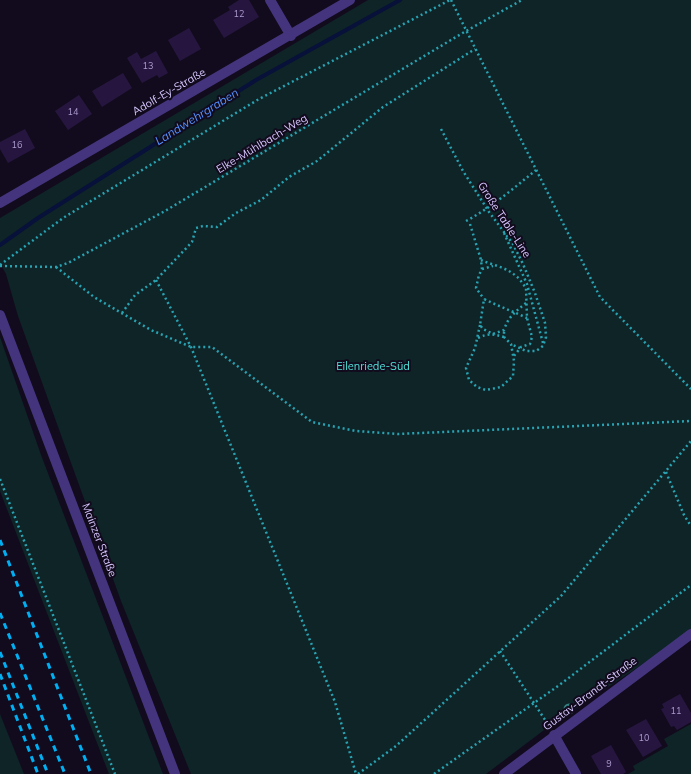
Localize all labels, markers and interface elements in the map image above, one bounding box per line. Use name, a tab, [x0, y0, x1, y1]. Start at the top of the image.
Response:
house number: 12	[234, 9, 244, 19]
house number: 13	[143, 61, 153, 71]
street label: Adolf-Ey-Straße	[130, 66, 208, 118]
water label: Landwehrgraben	[153, 86, 241, 148]
house number: 14	[68, 107, 78, 117]
street label: Elke-Mühlbach-Weg	[214, 112, 310, 176]
house number: 16	[12, 140, 22, 150]
street label: Große Table-Line	[475, 180, 533, 260]
park label: Eilenriede-Süd	[336, 360, 410, 374]
street label: Mainzer Straße	[79, 501, 119, 579]
street label: Gustav-Brandt-Straße	[541, 654, 639, 734]
house number: 11	[671, 706, 681, 716]
house number: 10	[639, 733, 649, 743]
house number: 9	[606, 759, 612, 769]

